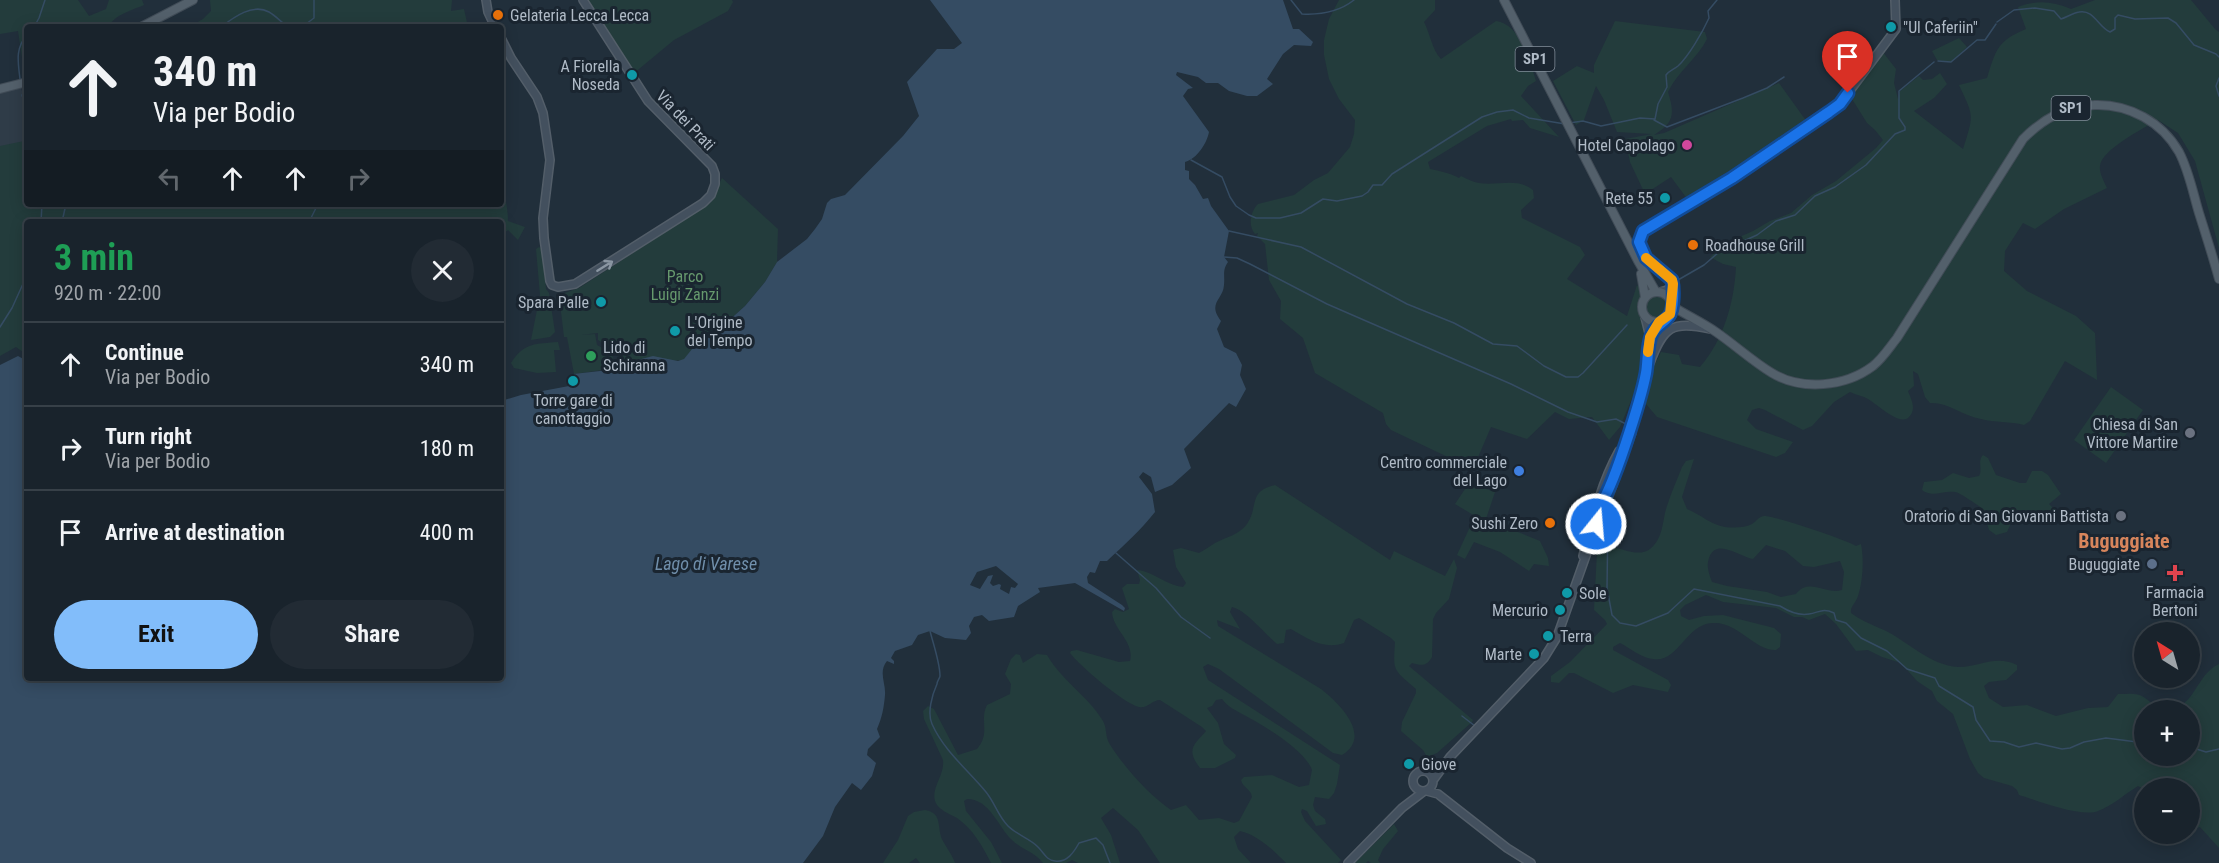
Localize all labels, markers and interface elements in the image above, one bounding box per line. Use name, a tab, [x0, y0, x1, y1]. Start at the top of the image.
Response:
place label: Gelateria Lecca Lecca	[510, 6, 649, 25]
marker: Gelateria Lecca Lecca	[491, 8, 505, 22]
place label: "Ul Caferiin"	[1903, 18, 1978, 37]
marker: "Ul Caferiin"	[1884, 20, 1898, 34]
pin	[1822, 31, 1873, 93]
icon: arrive	[1831, 40, 1864, 73]
text: 340 m	[153, 47, 258, 96]
road number: SP1	[1516, 47, 1555, 71]
icon: ahead	[54, 48, 132, 126]
place label: A Fiorella Noseda	[560, 57, 620, 94]
marker: A Fiorella Noseda	[625, 68, 639, 82]
street label: Via dei Prati	[652, 86, 719, 154]
road number: SP1	[2052, 96, 2090, 120]
text: Via per Bodio	[153, 97, 295, 129]
place label: Hotel Capolago	[1578, 136, 1675, 155]
marker: Hotel Capolago	[1680, 138, 1694, 152]
icon: left	[153, 162, 186, 195]
icon: ahead	[216, 162, 249, 195]
icon: ahead	[279, 162, 312, 195]
icon: right	[342, 162, 375, 195]
place label: Rete 55	[1605, 189, 1653, 208]
marker: Rete 55	[1658, 191, 1672, 205]
place label: Roadhouse Grill	[1705, 236, 1804, 255]
text: 3 min	[54, 237, 134, 279]
marker: Roadhouse Grill	[1686, 238, 1700, 252]
button: close	[411, 239, 474, 302]
one-way arrow	[596, 260, 613, 272]
park label: Parco Luigi Zanzi	[651, 267, 719, 304]
text: 920 m · 22:00	[54, 281, 161, 305]
place label: Spara Palle	[518, 293, 589, 312]
marker: Spara Palle	[594, 295, 608, 309]
place label: L'Origine del Tempo	[687, 313, 753, 350]
marker: L'Origine del Tempo	[668, 324, 682, 338]
place label: Lido di Schiranna	[603, 338, 665, 375]
text: Continue	[105, 340, 184, 365]
icon: ahead	[54, 348, 87, 381]
marker: Lido di Schiranna	[584, 349, 598, 363]
text: 340 m	[420, 352, 474, 377]
text: Via per Bodio	[105, 365, 210, 389]
marker: Torre gare di canottaggio	[566, 374, 580, 388]
place label: Torre gare di canottaggio	[533, 391, 613, 428]
place label: Chiesa di San Vittore Martire	[2086, 415, 2178, 452]
text: Turn right	[105, 424, 192, 449]
marker: Chiesa di San Vittore Martire	[2183, 426, 2197, 440]
icon: right	[54, 432, 87, 465]
text: 180 m	[420, 436, 474, 461]
text: Via per Bodio	[105, 449, 210, 473]
place label: Centro commerciale del Lago	[1380, 453, 1507, 490]
marker: Centro commerciale del Lago	[1512, 464, 1526, 478]
position arrow	[1564, 492, 1628, 556]
place label: Oratorio di San Giovanni Battista	[1904, 507, 2109, 526]
marker: Oratorio di San Giovanni Battista	[2114, 509, 2128, 523]
place label: Sushi Zero	[1471, 514, 1538, 533]
icon: arrive	[54, 516, 87, 549]
marker: Sushi Zero	[1543, 516, 1557, 530]
text: Arrive at destination	[105, 520, 285, 545]
text: 400 m	[420, 520, 474, 545]
district label: Buguggiate	[2078, 529, 2170, 553]
water label: Lago di Varese	[655, 553, 757, 574]
place label: Buguggiate	[2069, 555, 2140, 574]
marker: Buguggiate	[2145, 557, 2159, 571]
marker: Farmacia Bertoni	[2168, 566, 2182, 580]
place label: Farmacia Bertoni	[2146, 583, 2204, 620]
place label: Sole	[1579, 584, 1607, 603]
marker: Sole	[1560, 586, 1574, 600]
button: Exit	[54, 600, 258, 669]
button: Share	[270, 600, 474, 669]
place label: Mercurio	[1492, 601, 1548, 620]
marker: Mercurio	[1553, 603, 1567, 617]
north arrow	[2134, 622, 2200, 688]
map controls	[2134, 622, 2200, 844]
place label: Terra	[1560, 627, 1592, 646]
marker: Terra	[1541, 629, 1555, 643]
place label: Marte	[1485, 645, 1522, 664]
marker: Marte	[1527, 647, 1541, 661]
button: +	[2134, 700, 2200, 766]
place label: Giove	[1421, 755, 1456, 774]
marker: Giove	[1402, 757, 1416, 771]
button: −	[2134, 778, 2200, 844]

